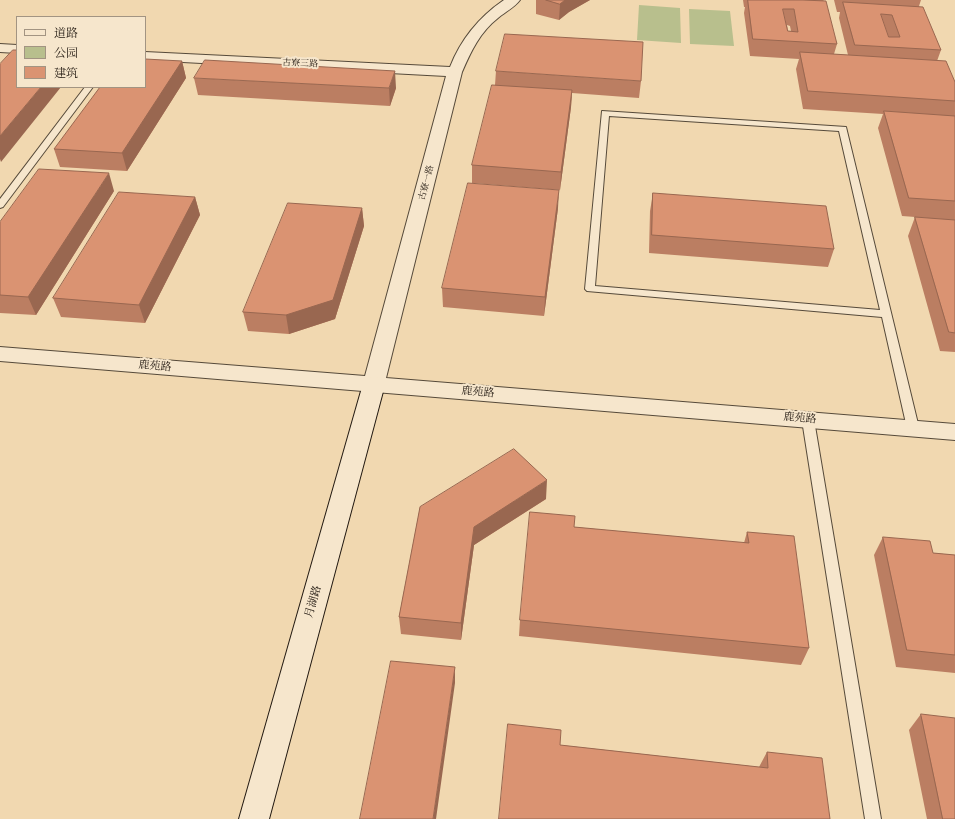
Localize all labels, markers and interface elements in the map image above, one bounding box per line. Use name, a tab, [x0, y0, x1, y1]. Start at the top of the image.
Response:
legend	[16, 16, 146, 88]
text: 道路	[54, 26, 78, 41]
text: 公园	[54, 46, 78, 61]
street label: 古寮三路	[282, 58, 318, 70]
text: 建筑	[54, 66, 78, 81]
street label: 古寮一路	[417, 164, 437, 202]
street label: 鹿苑路	[138, 359, 172, 375]
street label: 鹿苑路	[461, 385, 495, 401]
street label: 鹿苑路	[783, 411, 817, 427]
street label: 月湖路	[303, 584, 325, 620]

